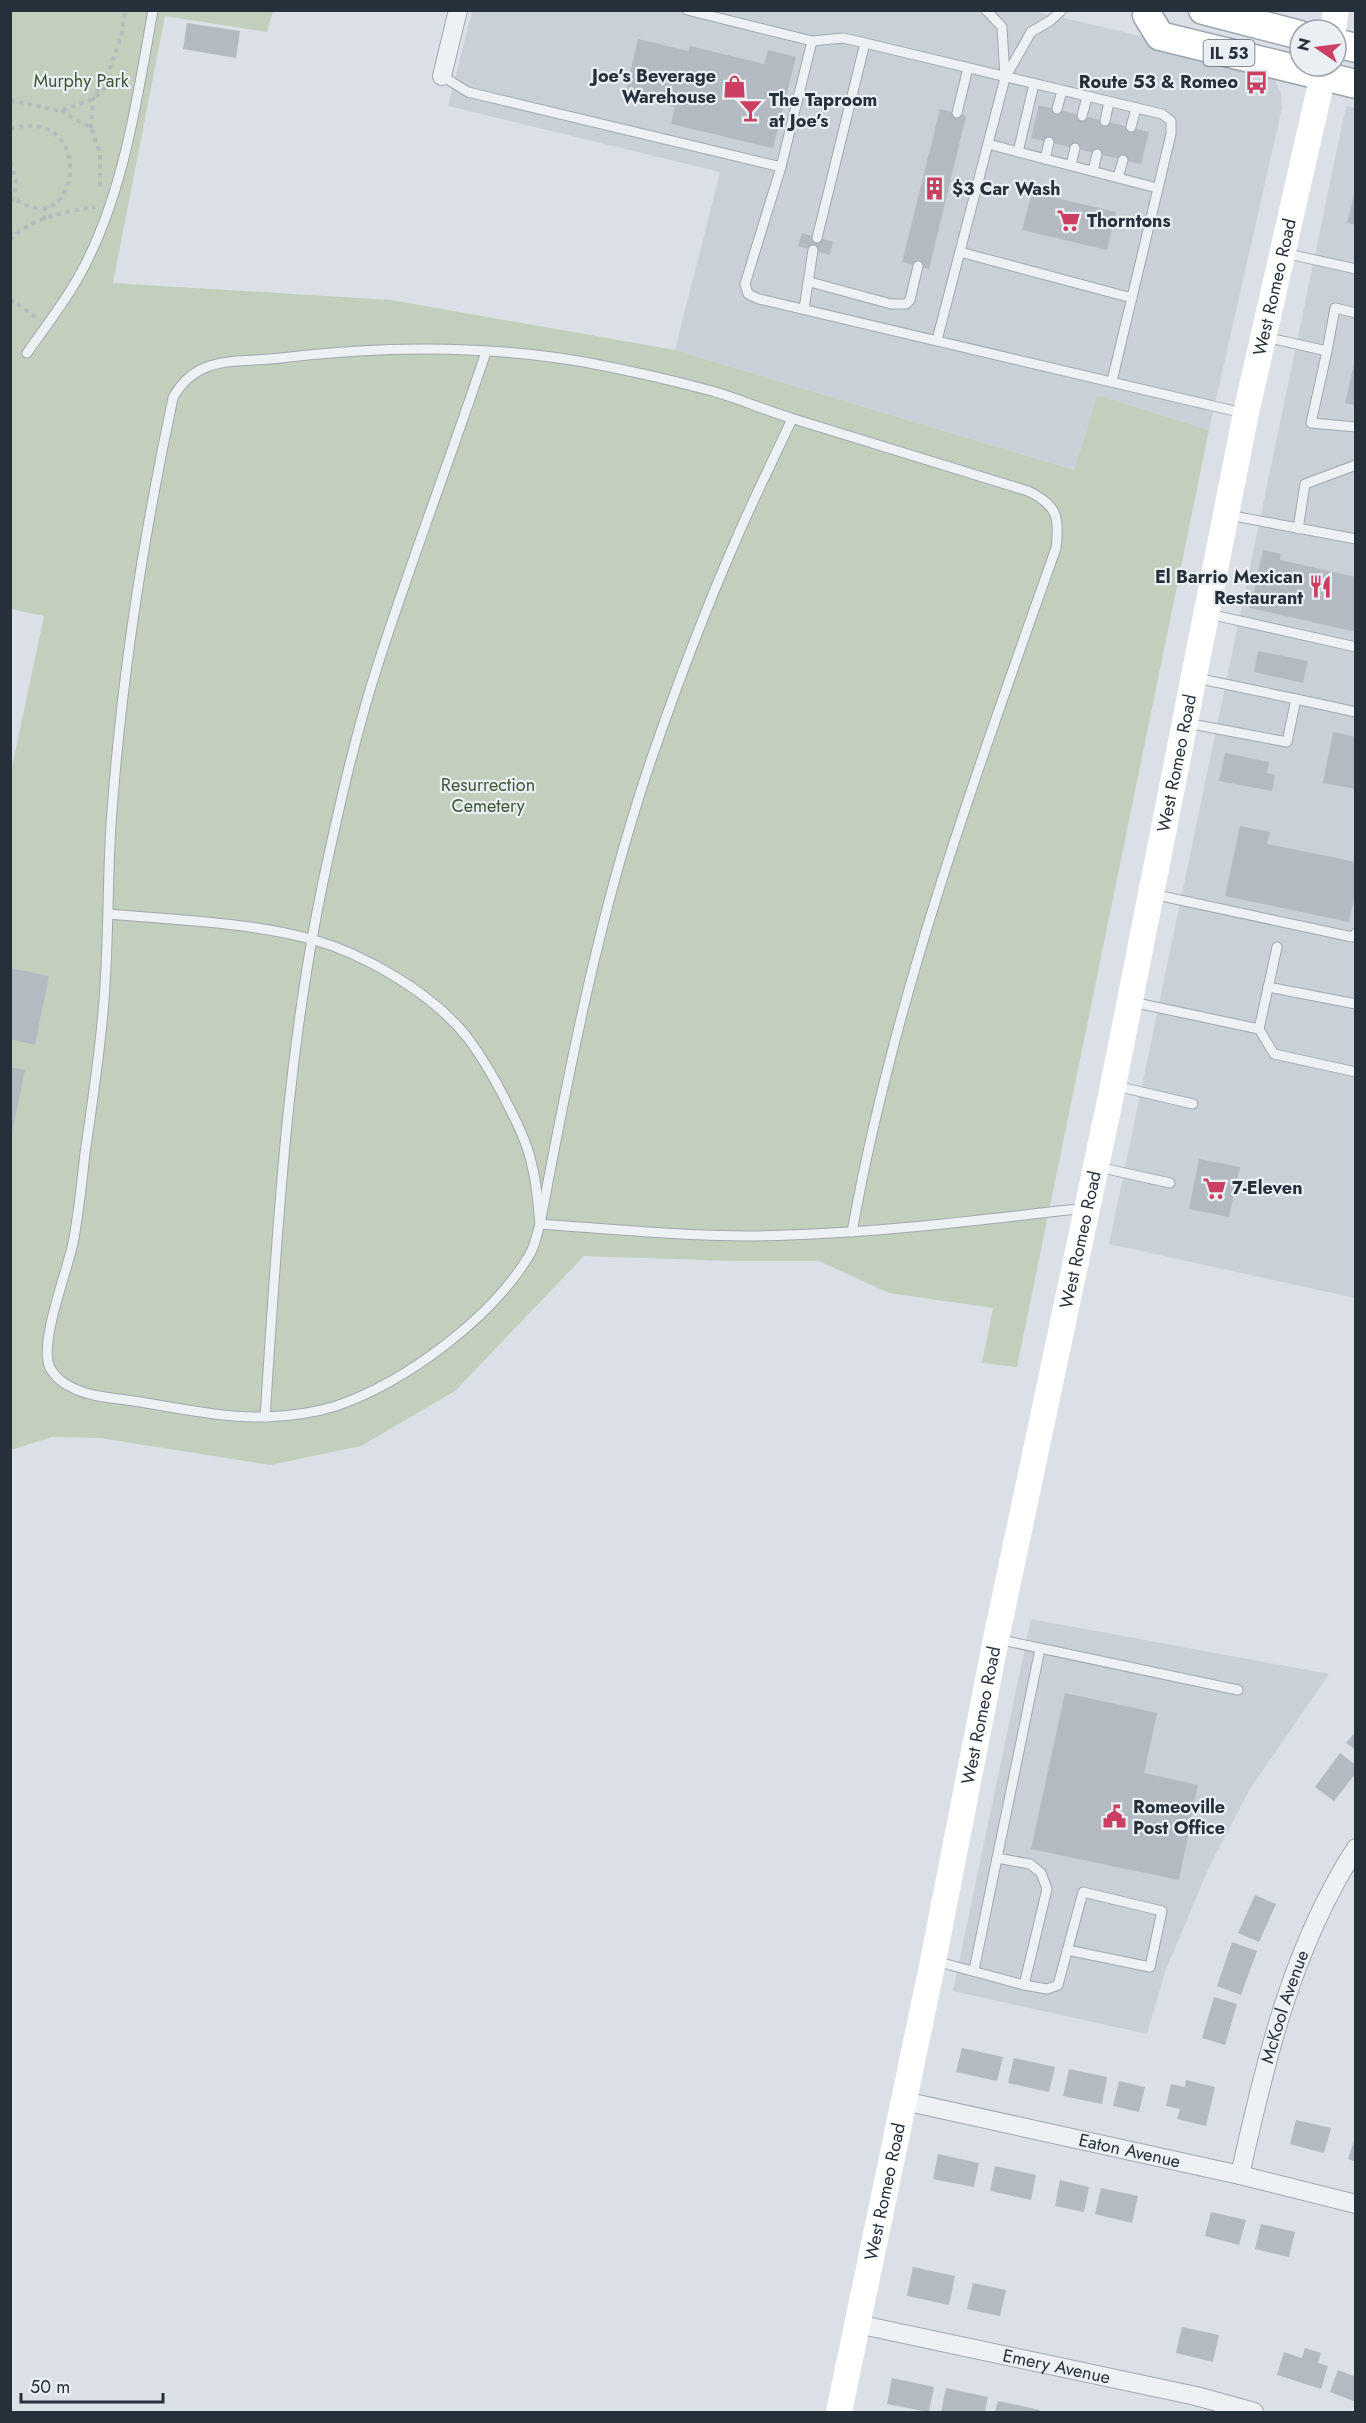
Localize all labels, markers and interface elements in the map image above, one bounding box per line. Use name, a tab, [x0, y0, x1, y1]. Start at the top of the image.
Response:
north arrow	[1288, 18, 1348, 78]
text: N	[1291, 36, 1317, 53]
road number: IL 53	[1204, 40, 1254, 66]
place label: Joe’s Beverage Warehouse	[589, 63, 716, 110]
park label: Murphy Park	[33, 68, 129, 94]
place label: Route 53 & Romeo	[1079, 69, 1238, 95]
bus stop icon: Route 53 & Romeo	[1243, 69, 1269, 95]
shop icon: Joe’s Beverage Warehouse	[721, 73, 747, 99]
place label: The Taproom at Joe’s	[769, 87, 877, 134]
bar icon: The Taproom at Joe’s	[738, 97, 764, 123]
building icon: $3 Car Wash	[921, 176, 947, 202]
place label: $3 Car Wash	[952, 176, 1060, 202]
supermarket icon: Thorntons	[1056, 208, 1082, 234]
place label: Thorntons	[1087, 208, 1171, 234]
street label: West Romeo Road	[1246, 216, 1303, 358]
place label: El Barrio Mexican Restaurant	[1155, 564, 1303, 611]
restaurant icon: El Barrio Mexican Restaurant	[1308, 574, 1334, 600]
street label: West Romeo Road	[1150, 692, 1203, 834]
park label: Resurrection Cemetery	[441, 772, 535, 819]
street label: West Romeo Road	[1053, 1168, 1108, 1311]
supermarket icon: 7-Eleven	[1201, 1175, 1227, 1201]
place label: 7-Eleven	[1232, 1175, 1303, 1201]
street label: West Romeo Road	[955, 1644, 1007, 1787]
place label: Romeoville Post Office	[1133, 1794, 1225, 1841]
public building icon: Romeoville Post Office	[1102, 1804, 1128, 1830]
street label: McKool Avenue	[1254, 1946, 1315, 2067]
street label: West Romeo Road	[858, 2121, 912, 2263]
street label: Eaton Avenue	[1076, 2127, 1183, 2175]
street label: Emery Avenue	[1000, 2342, 1113, 2390]
scale bar	[21, 2366, 164, 2404]
text: 50 m	[30, 2374, 70, 2400]

